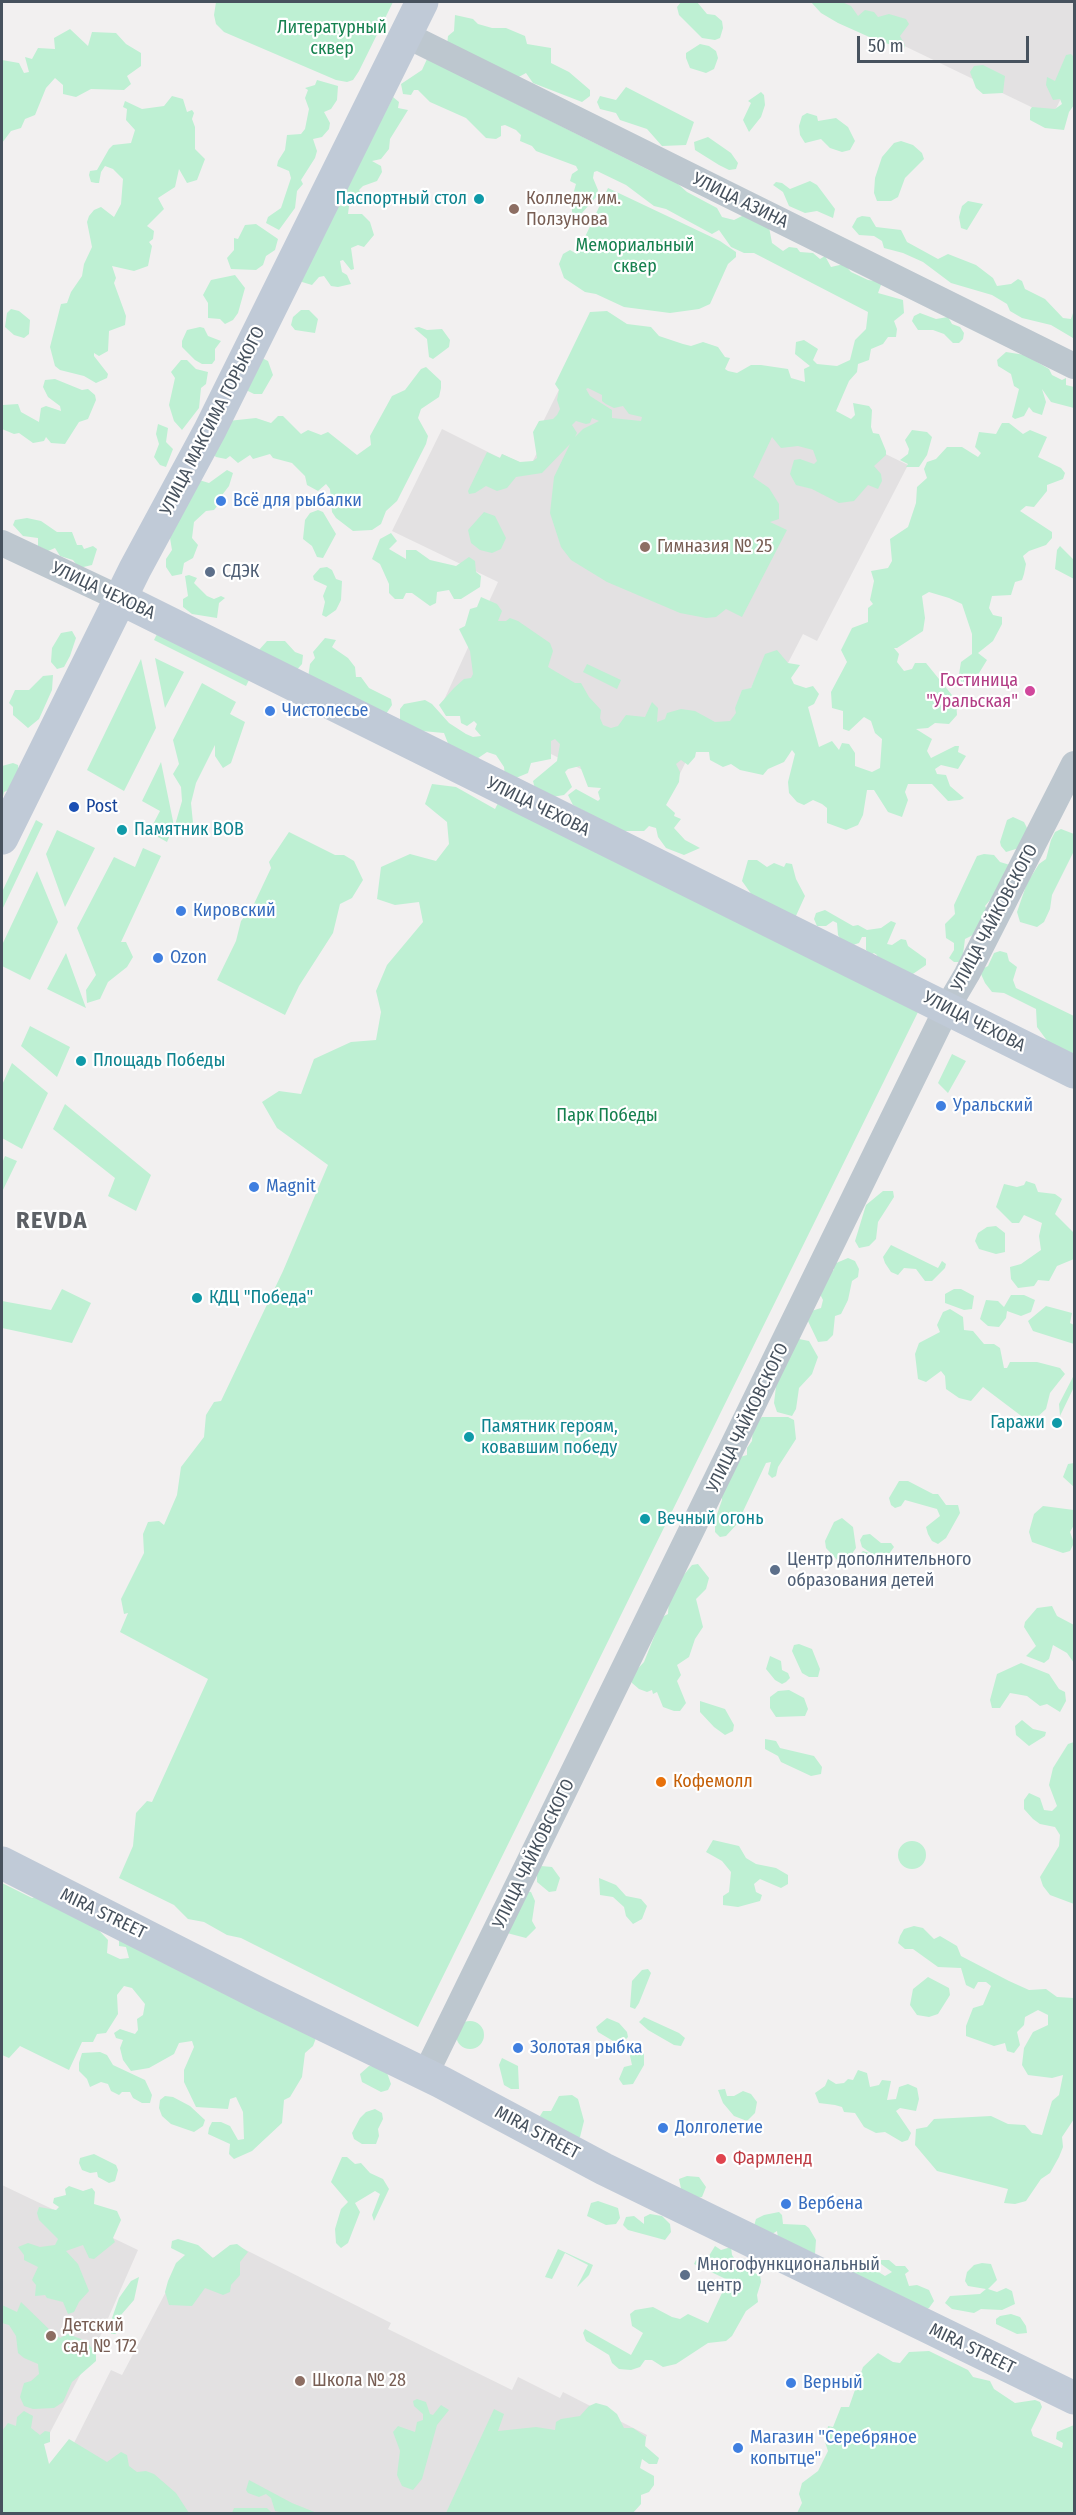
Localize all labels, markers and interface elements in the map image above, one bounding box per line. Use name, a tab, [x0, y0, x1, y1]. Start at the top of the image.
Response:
park label: Литературный сквер	[277, 17, 387, 60]
scale bar	[860, 24, 1032, 62]
text: 50 m	[868, 35, 904, 57]
street label: УЛИЦА АЗИНА	[689, 169, 791, 233]
place label: Паспортный стол	[336, 188, 467, 210]
place label: Колледж им. Ползунова	[526, 188, 621, 230]
marker: Паспортный стол	[472, 192, 486, 206]
marker: Колледж им. Ползунова	[507, 202, 521, 216]
park label: Мемориальный сквер	[576, 235, 694, 278]
street label: УЛИЦА МАКСИМА ГОРЬКОГО	[156, 323, 270, 519]
place label: Всё для рыбалки	[233, 490, 362, 512]
marker: Всё для рыбалки	[214, 494, 228, 508]
place label: Гимназия № 25	[657, 536, 772, 558]
marker: Гимназия № 25	[638, 540, 652, 554]
street label: УЛИЦА ЧЕХОВА	[48, 558, 158, 624]
place label: СДЭК	[222, 561, 259, 583]
marker: СДЭК	[203, 565, 217, 579]
place label: Гостиница "Уральская"	[926, 670, 1018, 712]
marker: Гостиница "Уральская"	[1023, 684, 1037, 698]
place label: Чистолесье	[282, 700, 368, 722]
marker: Чистолесье	[263, 704, 277, 718]
street label: УЛИЦА ЧЕХОВА	[483, 773, 593, 841]
place label: Post	[86, 796, 118, 818]
marker: Post	[67, 800, 81, 814]
place label: Памятник ВОВ	[134, 819, 244, 841]
marker: Памятник ВОВ	[115, 823, 129, 837]
street label: УЛИЦА ЧАЙКОВСКОГО	[947, 841, 1043, 995]
place label: Кировский	[193, 900, 276, 922]
marker: Кировский	[174, 904, 188, 918]
place label: Ozon	[170, 947, 207, 969]
marker: Ozon	[151, 951, 165, 965]
street label: УЛИЦА ЧЕХОВА	[919, 987, 1029, 1057]
place label: Площадь Победы	[93, 1050, 225, 1072]
marker: Площадь Победы	[74, 1054, 88, 1068]
place label: Уральский	[953, 1095, 1033, 1117]
marker: Уральский	[934, 1099, 948, 1113]
park label: Парк Победы	[556, 1105, 658, 1127]
place label: Magnit	[266, 1176, 316, 1198]
marker: Magnit	[247, 1180, 261, 1194]
district label: REVDA	[16, 1207, 88, 1235]
place label: КДЦ "Победа"	[209, 1287, 313, 1309]
marker: КДЦ "Победа"	[190, 1291, 204, 1305]
street label: УЛИЦА ЧАЙКОВСКОГО	[702, 1340, 794, 1496]
place label: Гаражи	[990, 1412, 1045, 1434]
place label: Памятник героям, ковавшим победу	[481, 1416, 618, 1458]
marker: Гаражи	[1050, 1416, 1064, 1430]
marker: Памятник героям, ковавшим победу	[462, 1430, 476, 1444]
place label: Вечный огонь	[657, 1508, 763, 1530]
marker: Вечный огонь	[638, 1512, 652, 1526]
place label: Центр дополнительного образования детей	[787, 1549, 971, 1592]
marker: Центр дополнительного образования детей	[768, 1563, 782, 1577]
place label: Кофемолл	[673, 1771, 753, 1793]
marker: Кофемолл	[654, 1775, 668, 1789]
street label: УЛИЦА ЧАЙКОВСКОГО	[488, 1776, 580, 1932]
street label: MIRA STREET	[57, 1884, 149, 1944]
place label: Золотая рыбка	[530, 2037, 643, 2059]
marker: Золотая рыбка	[511, 2041, 525, 2055]
street label: MIRA STREET	[491, 2102, 583, 2164]
place label: Долголетие	[675, 2117, 763, 2139]
marker: Долголетие	[656, 2121, 670, 2135]
place label: Фармленд	[733, 2148, 812, 2170]
marker: Фармленд	[714, 2152, 728, 2166]
place label: Вербена	[798, 2193, 863, 2215]
marker: Вербена	[779, 2197, 793, 2211]
place label: Многофункциональный центр	[697, 2254, 880, 2296]
marker: Многофункциональный центр	[678, 2268, 692, 2282]
place label: Детский сад № 172	[63, 2315, 137, 2358]
street label: MIRA STREET	[926, 2319, 1018, 2379]
marker: Детский сад № 172	[44, 2329, 58, 2343]
place label: Школа № 28	[312, 2370, 406, 2392]
place label: Верный	[803, 2372, 863, 2394]
marker: Школа № 28	[293, 2374, 307, 2388]
marker: Верный	[784, 2376, 798, 2390]
place label: Магазин "Серебряное копытце"	[750, 2427, 917, 2470]
marker: Магазин "Серебряное копытце"	[731, 2441, 745, 2455]

